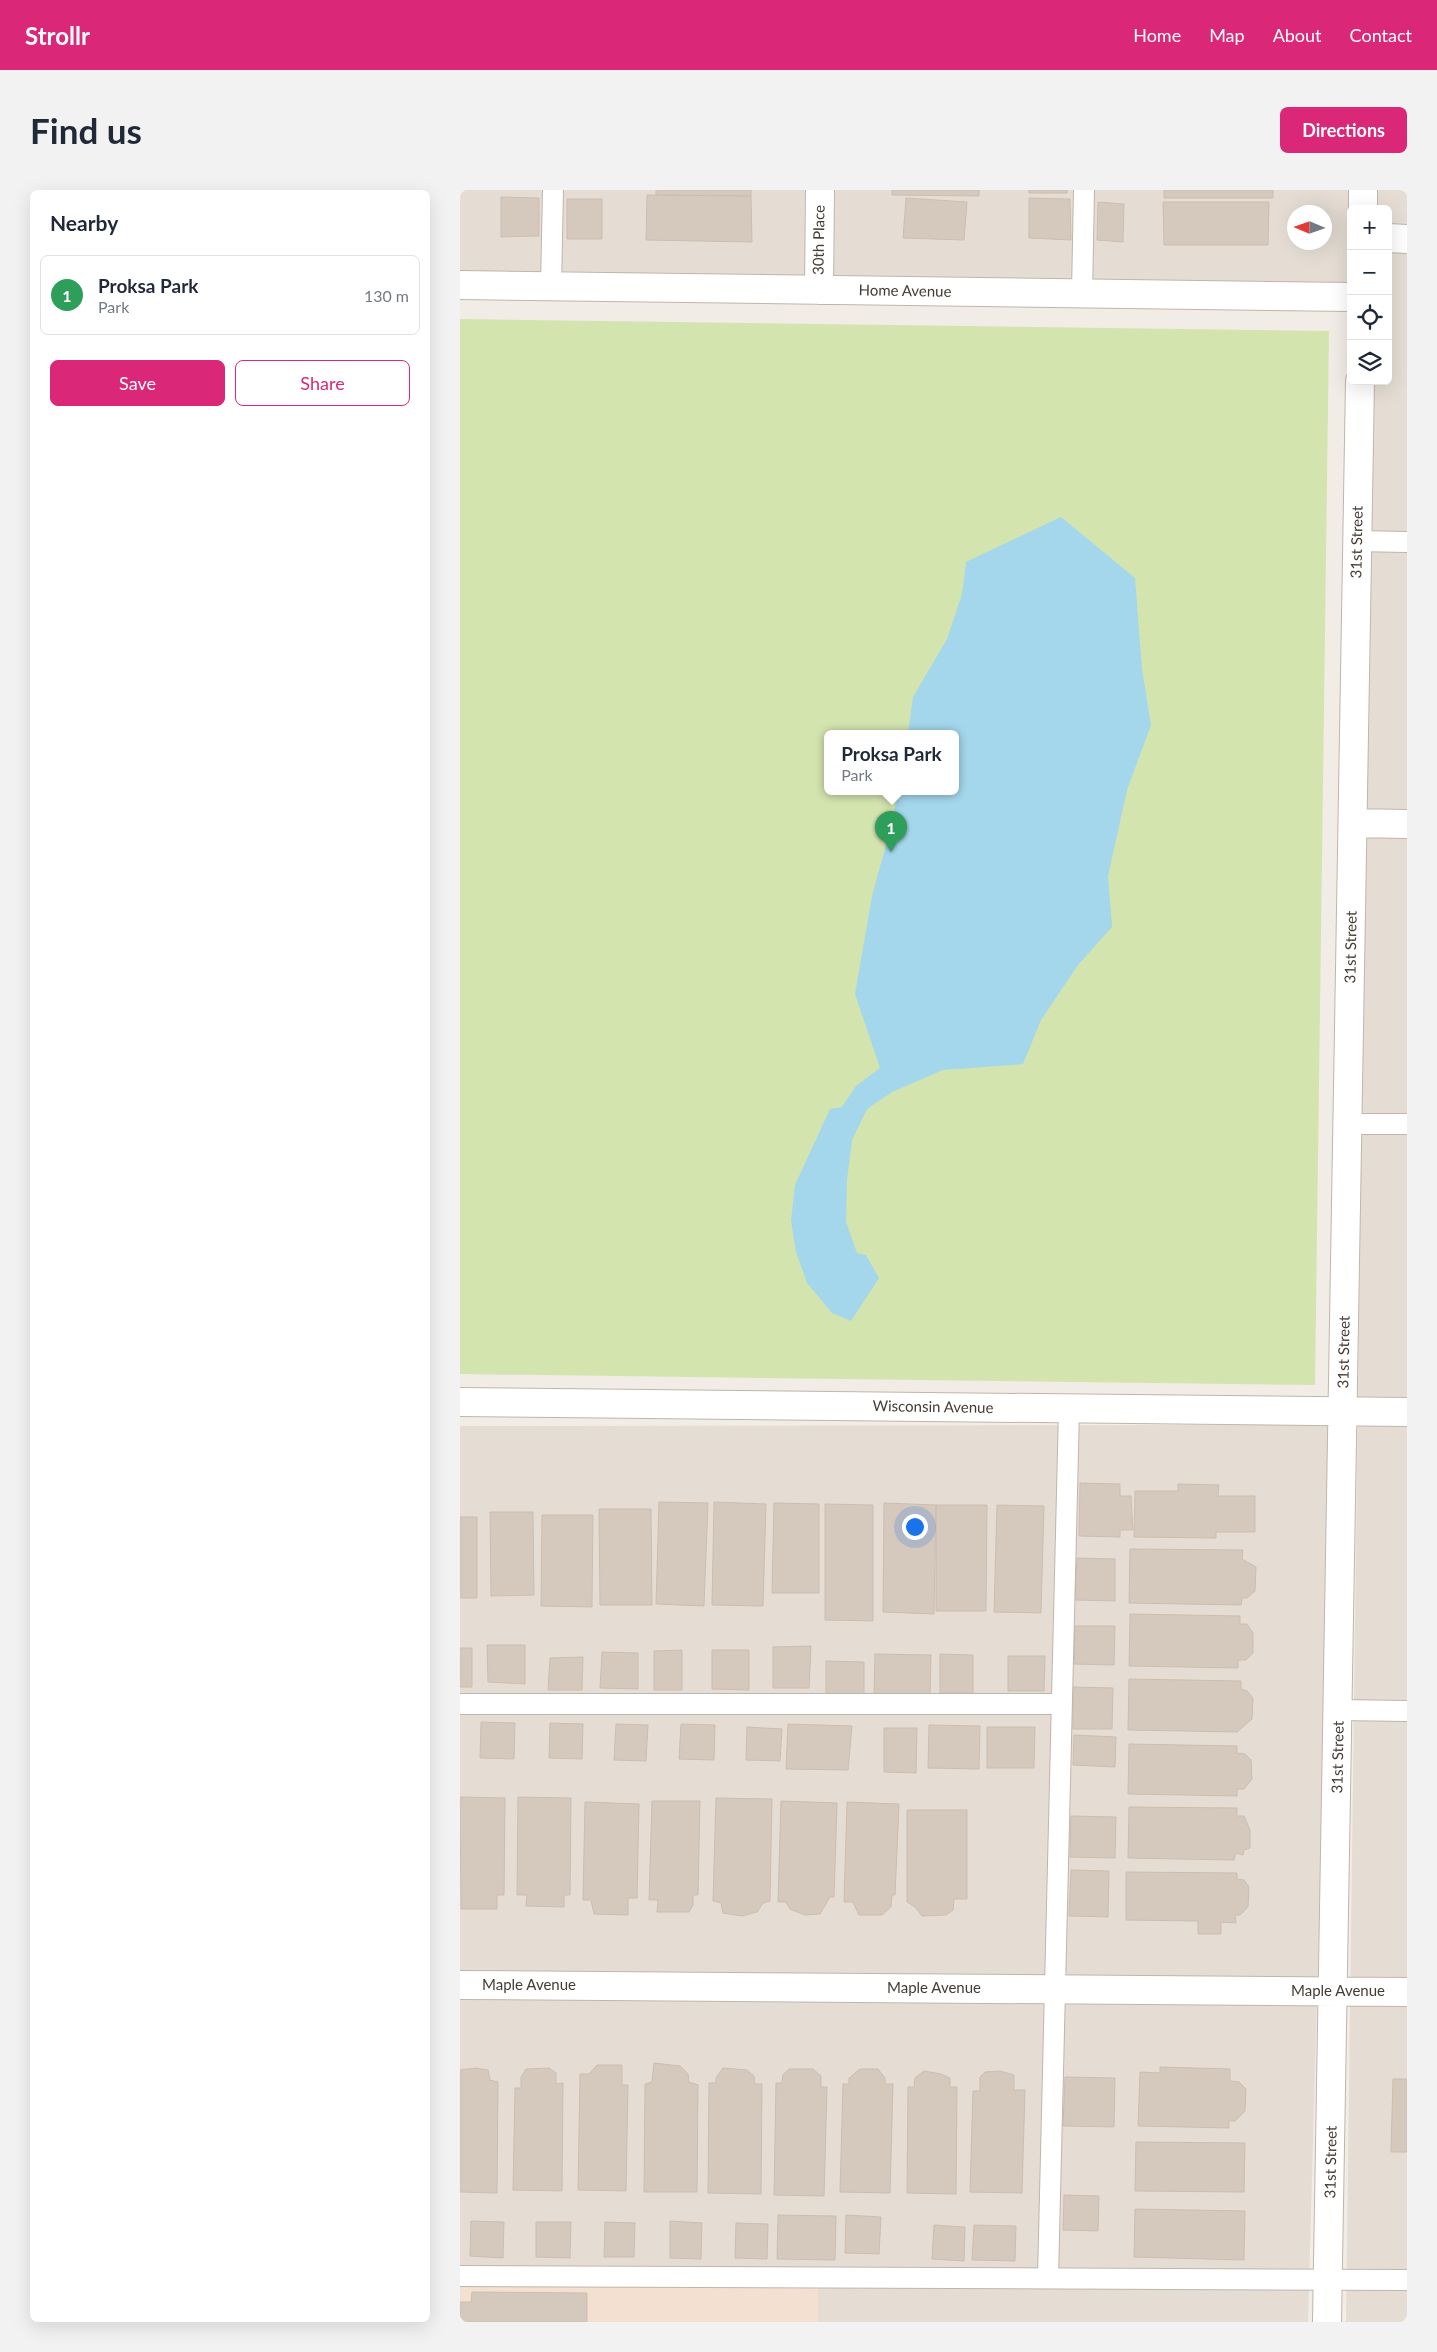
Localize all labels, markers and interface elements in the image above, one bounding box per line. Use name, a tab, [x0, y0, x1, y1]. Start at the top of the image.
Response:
text: Strollr	[25, 21, 90, 50]
text: Home	[1133, 24, 1181, 46]
text: Map	[1209, 24, 1245, 46]
text: About	[1273, 24, 1322, 46]
text: Contact	[1350, 24, 1412, 46]
button: Directions	[1280, 107, 1407, 153]
text: Find us	[30, 109, 142, 151]
street label: 30th Place	[808, 205, 828, 275]
north arrow	[1287, 205, 1332, 250]
map controls	[1347, 205, 1392, 385]
button: +	[1347, 205, 1392, 250]
text: Nearby	[50, 210, 118, 235]
button: −	[1347, 250, 1392, 295]
text: Proksa Park	[98, 274, 198, 297]
street label: Home Avenue	[858, 280, 952, 300]
text: 1	[62, 286, 72, 305]
text: 130 m	[364, 286, 409, 305]
button: locate	[1347, 295, 1392, 340]
text: Park	[98, 297, 129, 316]
button: layers	[1347, 340, 1392, 385]
button: Save	[50, 360, 225, 406]
button: Share	[235, 360, 410, 406]
street label: 31st Street	[1346, 505, 1366, 578]
popup	[824, 730, 959, 795]
text: Proksa Park	[841, 742, 942, 765]
text: Park	[841, 765, 873, 784]
pin: 1	[875, 811, 907, 852]
street label: 31st Street	[1340, 910, 1360, 983]
street label: 31st Street	[1333, 1315, 1353, 1388]
street label: Wisconsin Avenue	[872, 1396, 994, 1416]
your location	[902, 1514, 928, 1540]
street label: 31st Street	[1327, 1720, 1347, 1793]
street label: Maple Avenue	[482, 1975, 576, 1993]
street label: Maple Avenue	[887, 1978, 981, 1996]
street label: Maple Avenue	[1291, 1981, 1385, 1999]
street label: 31st Street	[1320, 2125, 1340, 2198]

